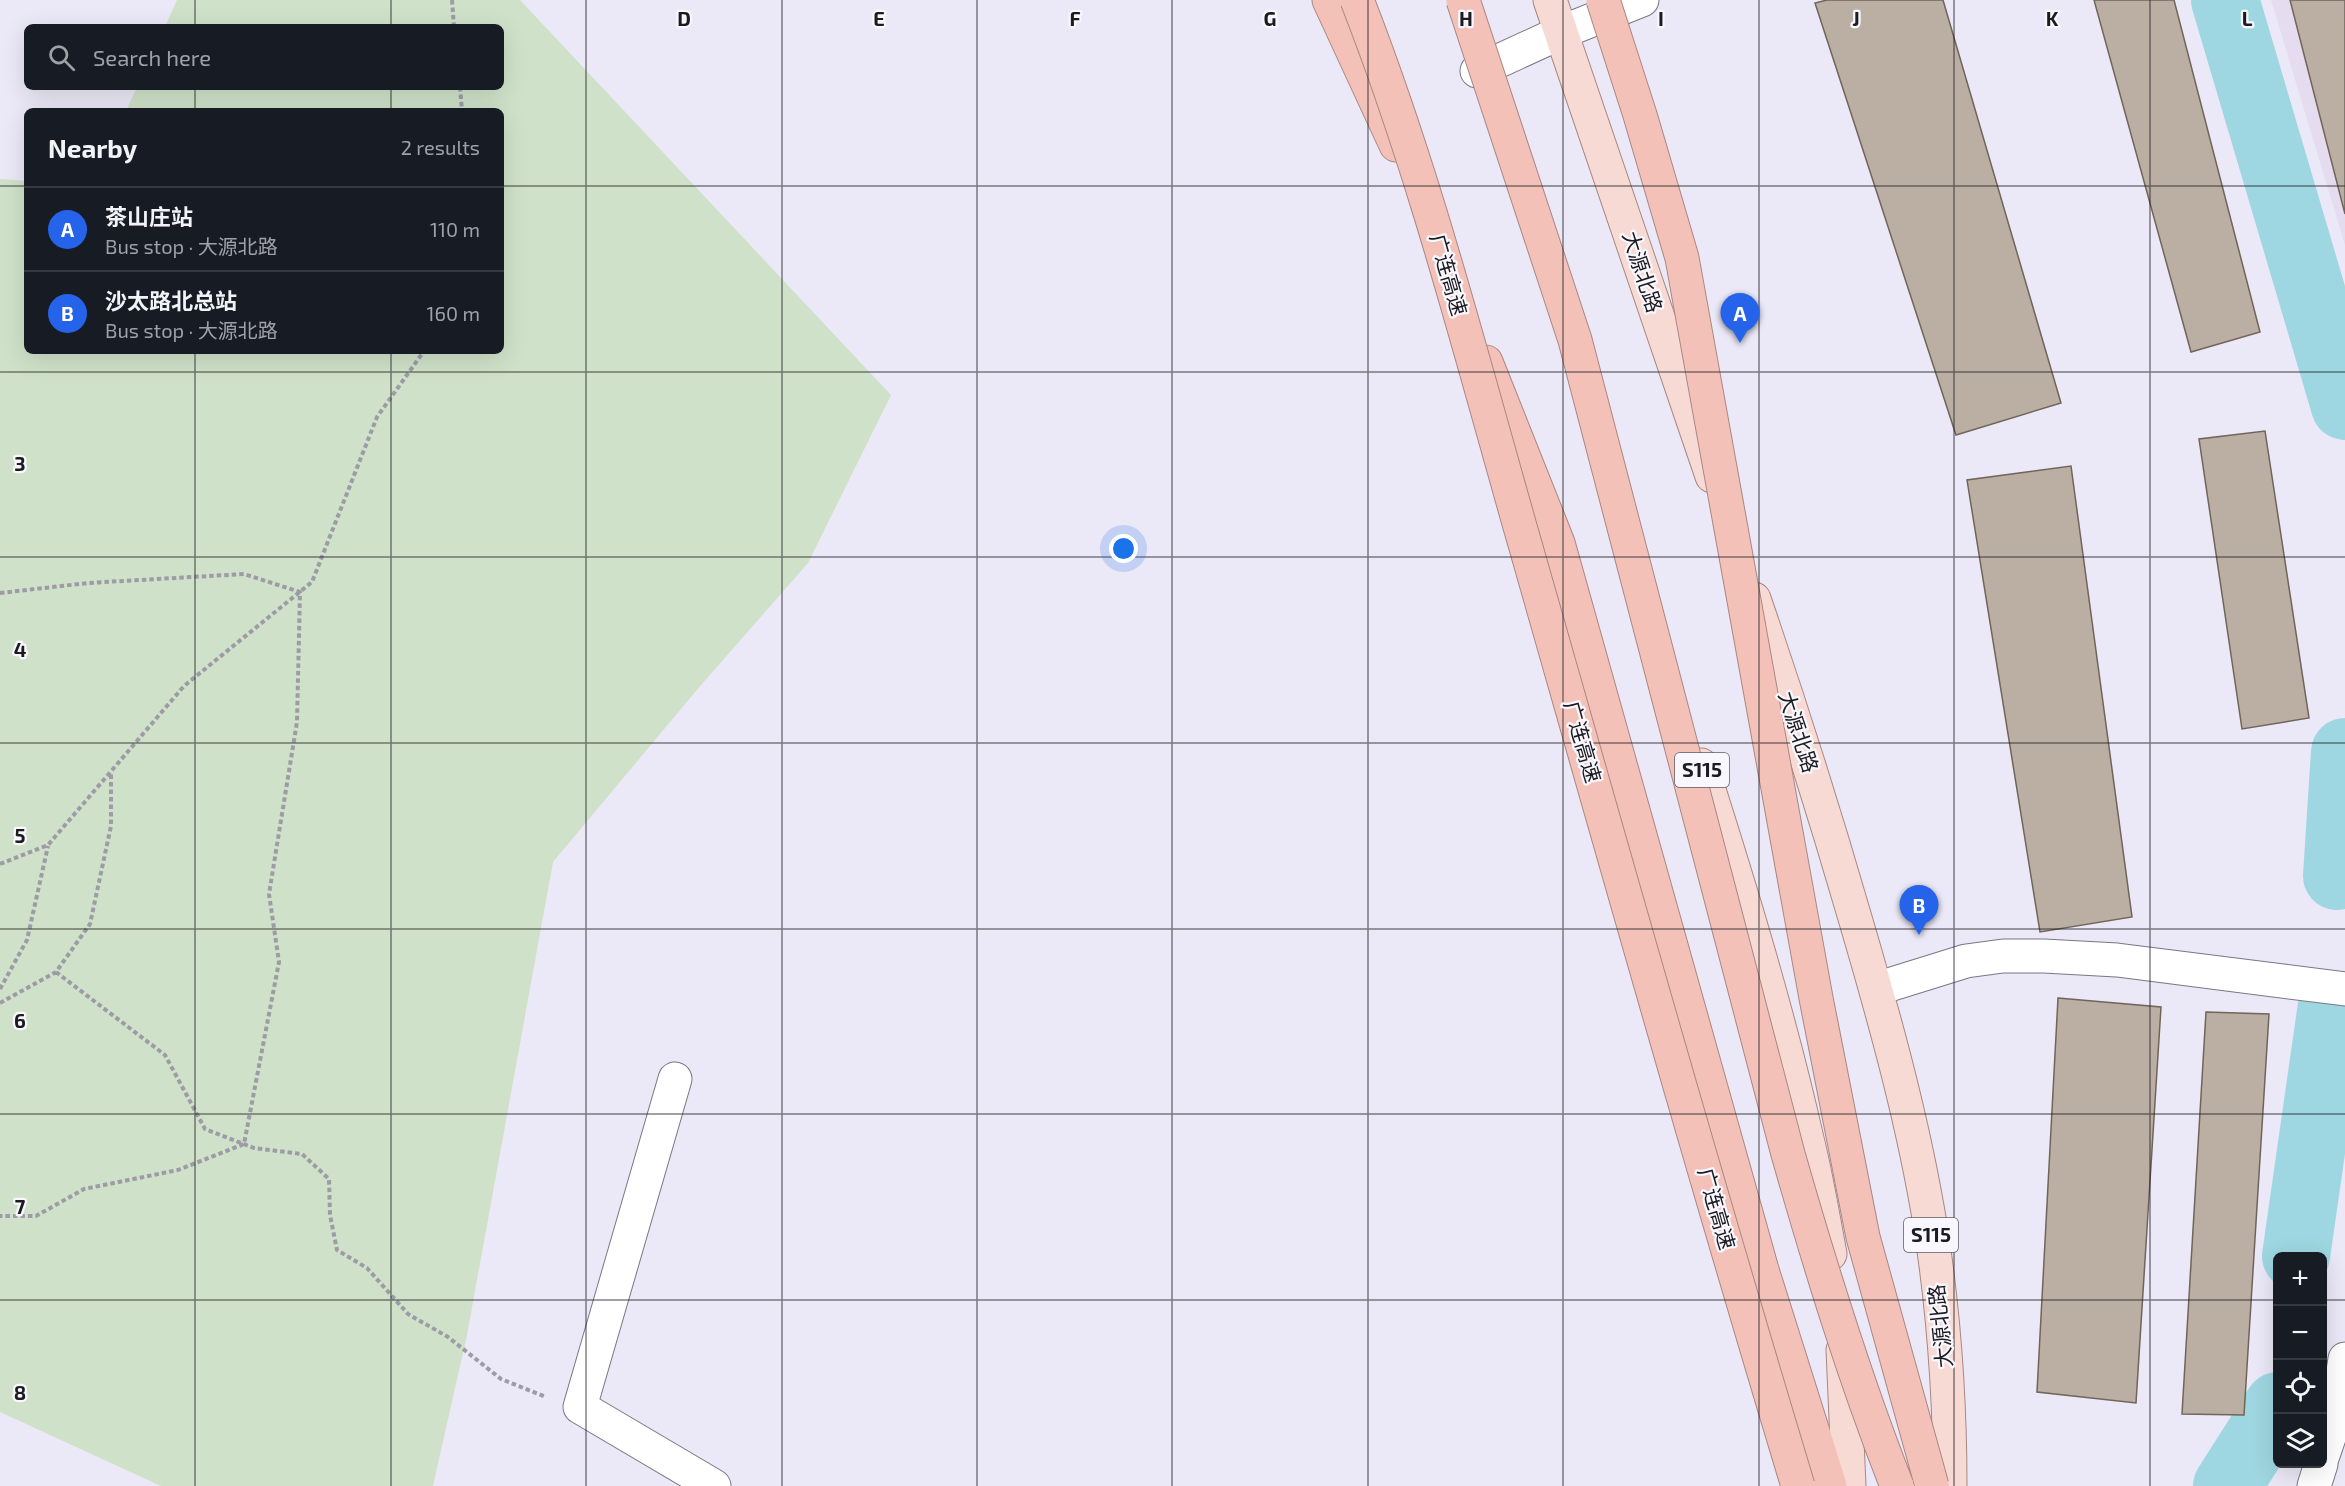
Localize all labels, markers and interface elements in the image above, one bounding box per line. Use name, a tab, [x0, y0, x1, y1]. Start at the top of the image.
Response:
text: D	[677, 6, 691, 30]
text: E	[873, 6, 885, 30]
text: F	[1069, 6, 1081, 30]
text: G	[1264, 6, 1276, 30]
text: H	[1459, 6, 1473, 30]
text: I	[1658, 6, 1664, 30]
text: J	[1852, 6, 1860, 30]
text: K	[2046, 6, 2059, 30]
text: L	[2242, 6, 2253, 30]
search box	[24, 24, 504, 90]
icon: search	[45, 41, 78, 74]
text: Search here	[93, 44, 211, 70]
text: Nearby	[48, 132, 137, 163]
text: 2 results	[401, 135, 480, 159]
text: 茶山庄站	[105, 203, 193, 229]
text: A	[61, 217, 74, 241]
text: 110 m	[430, 217, 480, 241]
street label: 大源北路	[1619, 228, 1668, 315]
street label: 广连高速	[1426, 231, 1473, 318]
text: Bus stop · 大源北路	[105, 234, 278, 258]
text: 沙太路北总站	[105, 287, 237, 313]
pin: A	[1720, 294, 1760, 343]
text: B	[61, 301, 74, 325]
text: 160 m	[427, 301, 480, 325]
text: Bus stop · 大源北路	[105, 318, 278, 342]
text: 3	[14, 451, 26, 475]
your location	[1109, 534, 1138, 563]
text: 4	[14, 637, 27, 661]
street label: 大源北路	[1775, 688, 1824, 775]
street label: 广连高速	[1560, 698, 1607, 785]
road number: S115	[1675, 753, 1729, 787]
text: 5	[14, 823, 26, 847]
pin: B	[1900, 886, 1938, 935]
text: 6	[14, 1008, 26, 1032]
street label: 广连高速	[1694, 1165, 1741, 1252]
text: 7	[15, 1194, 26, 1218]
road number: S115	[1904, 1218, 1958, 1252]
map controls	[2273, 1252, 2327, 1468]
button: +	[2273, 1252, 2327, 1306]
street label: 大源北路	[1923, 1283, 1956, 1369]
button: −	[2273, 1306, 2327, 1360]
button: locate	[2273, 1360, 2327, 1414]
text: 8	[14, 1380, 26, 1404]
button: layers	[2273, 1414, 2327, 1468]

